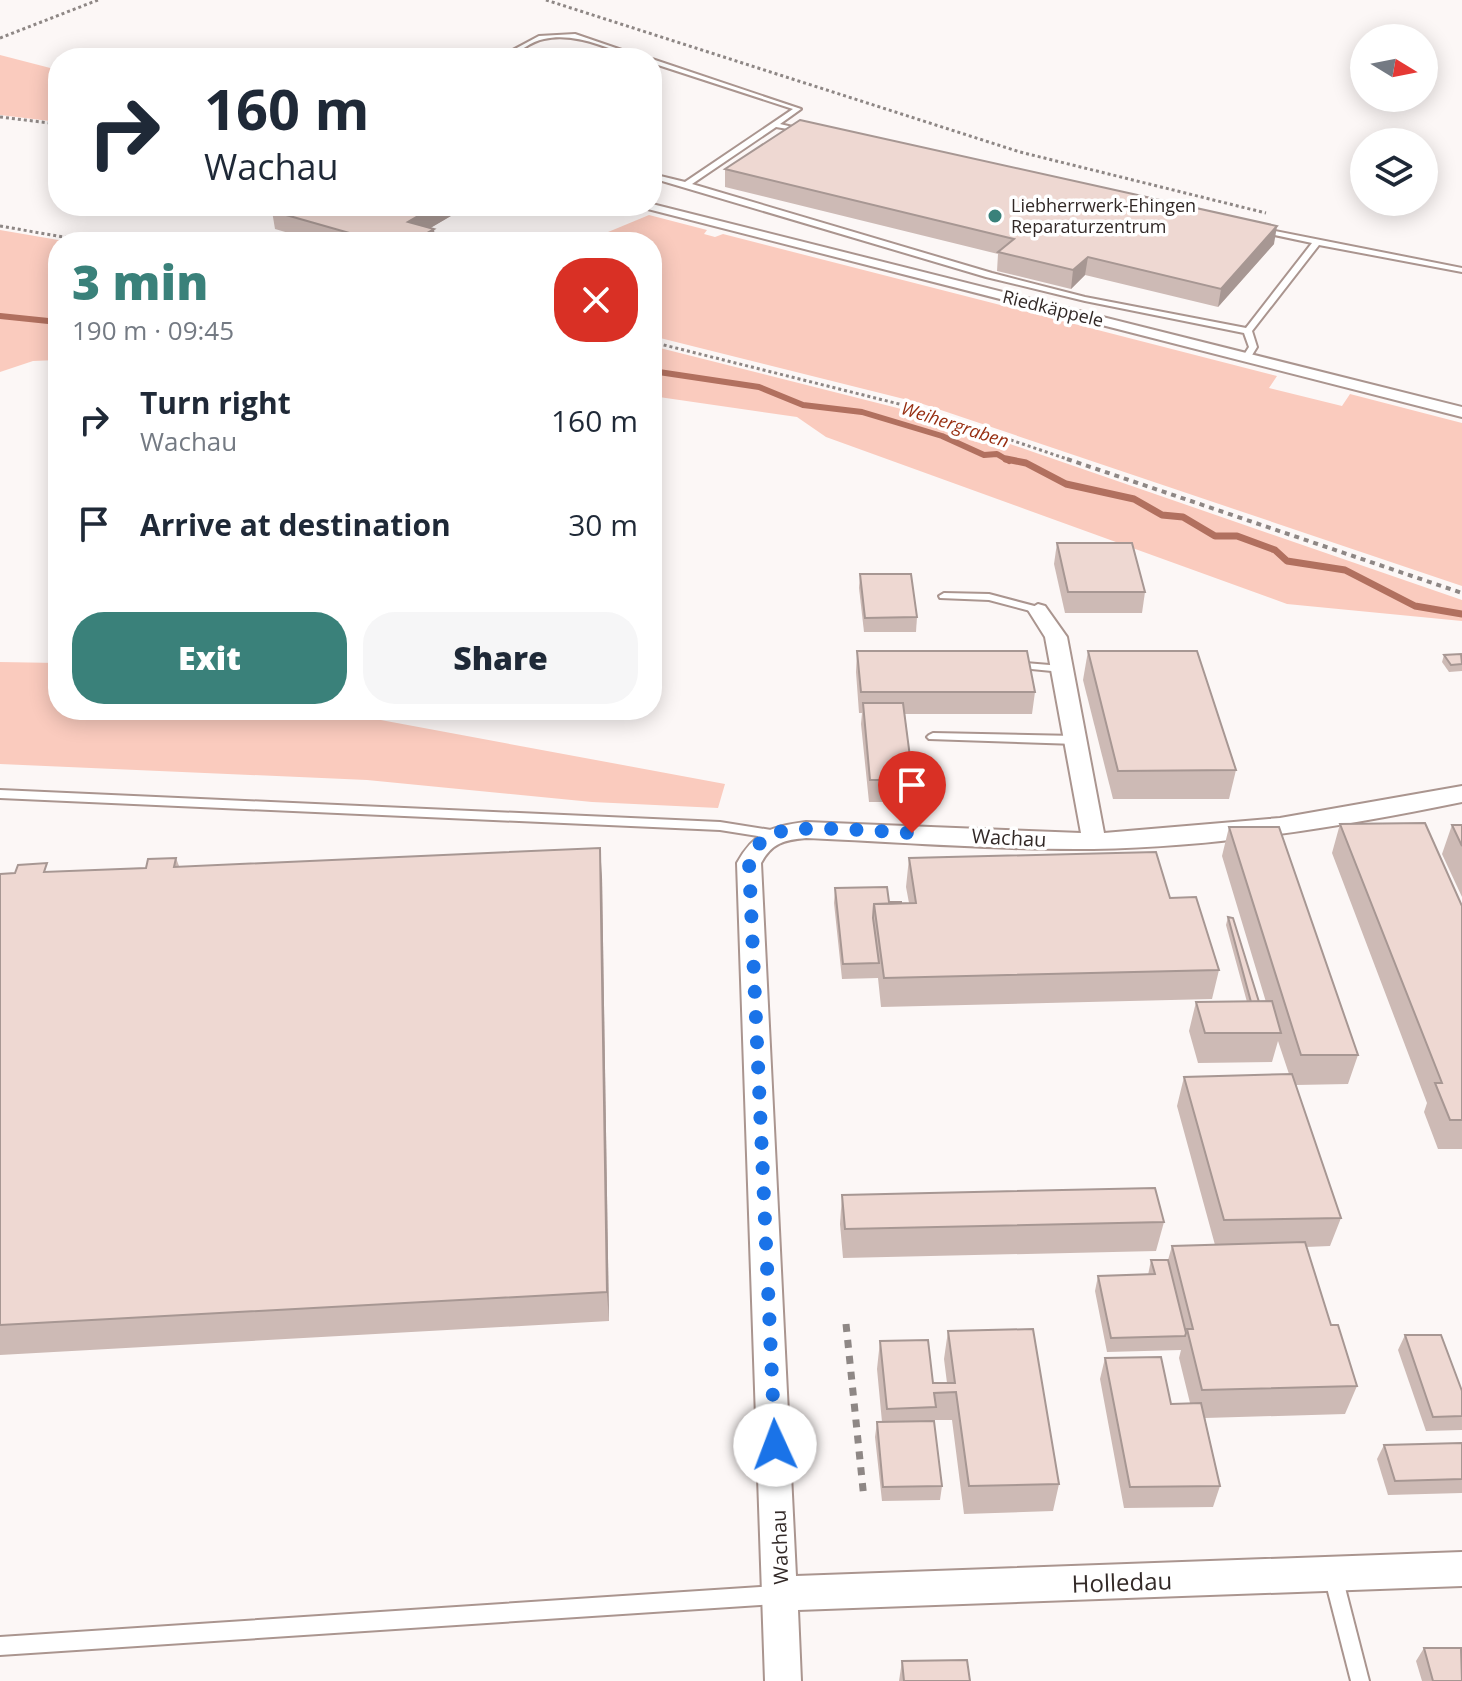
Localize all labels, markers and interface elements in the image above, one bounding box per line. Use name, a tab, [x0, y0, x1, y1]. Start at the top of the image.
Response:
north arrow	[1350, 24, 1438, 112]
map controls	[1350, 24, 1438, 216]
text: 160 m	[204, 70, 370, 146]
icon: right	[72, 80, 176, 184]
button: layers	[1350, 128, 1438, 216]
text: Wachau	[204, 142, 339, 191]
place label: Liebherrwerk-Ehingen Reparaturzentrum	[1011, 193, 1196, 238]
marker: Liebherrwerk-Ehingen Reparaturzentrum	[986, 207, 1004, 225]
text: 3 min	[72, 249, 208, 314]
button: close	[554, 258, 638, 342]
street label: Riedkäppele	[1000, 284, 1106, 332]
text: 190 m · 09:45	[72, 312, 234, 348]
text: Turn right	[140, 382, 291, 423]
water label: Weihergraben	[898, 395, 1012, 453]
icon: right	[72, 398, 116, 442]
text: 160 m	[551, 400, 638, 441]
text: Wachau	[140, 423, 237, 459]
icon: arrive	[72, 502, 116, 546]
text: Arrive at destination	[140, 504, 451, 545]
text: 30 m	[568, 504, 638, 545]
button: Exit	[72, 612, 347, 704]
button: Share	[363, 612, 638, 704]
pin	[878, 751, 946, 833]
icon: arrive	[890, 763, 934, 807]
street label: Wachau	[971, 822, 1047, 853]
position arrow	[733, 1403, 817, 1487]
street label: Wachau	[765, 1509, 794, 1585]
street label: Holledau	[1071, 1563, 1173, 1600]

